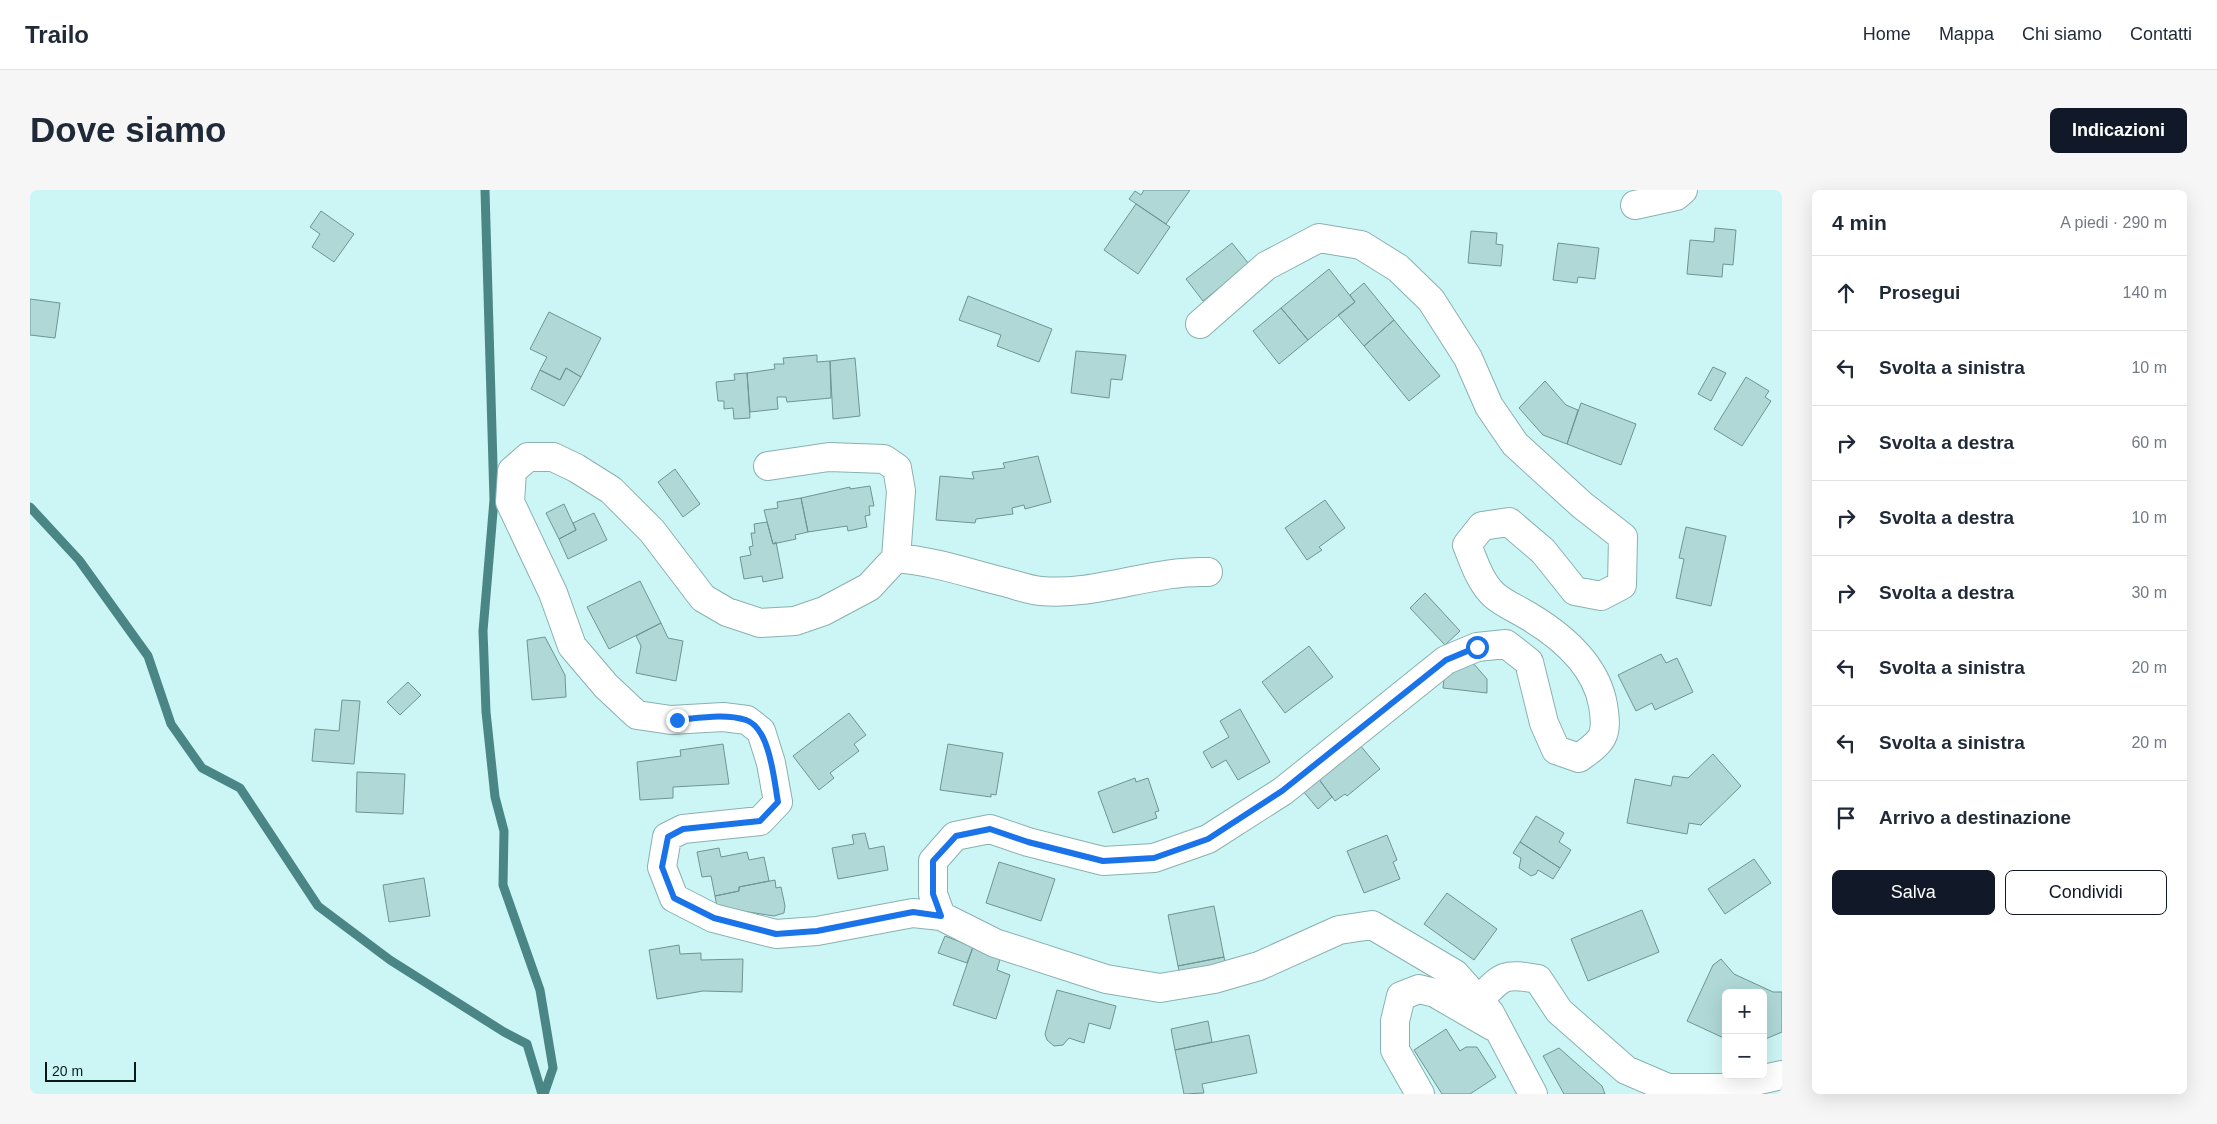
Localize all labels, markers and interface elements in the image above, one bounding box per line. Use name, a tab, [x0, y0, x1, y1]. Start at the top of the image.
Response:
text: Trailo	[25, 21, 89, 48]
text: Home	[1863, 24, 1911, 44]
text: Mappa	[1939, 24, 1994, 44]
text: Chi siamo	[2022, 24, 2102, 44]
text: Contatti	[2130, 24, 2192, 44]
button: Indicazioni	[2050, 108, 2187, 153]
text: Dove siamo	[30, 110, 226, 149]
text: 4 min	[1832, 211, 1887, 234]
text: A piedi · 290 m	[2060, 214, 2167, 231]
icon: ahead	[1832, 279, 1860, 307]
text: Prosegui	[1879, 282, 1960, 303]
text: 140 m	[2123, 284, 2167, 301]
icon: left	[1832, 354, 1860, 382]
text: Svolta a sinistra	[1879, 357, 2025, 378]
text: 10 m	[2131, 359, 2167, 376]
icon: right	[1832, 429, 1860, 457]
text: Svolta a destra	[1879, 432, 2014, 453]
text: 60 m	[2131, 434, 2167, 451]
icon: right	[1832, 504, 1860, 532]
text: Svolta a destra	[1879, 507, 2014, 528]
text: 10 m	[2131, 509, 2167, 526]
icon: right	[1832, 579, 1860, 607]
text: Svolta a destra	[1879, 582, 2014, 603]
text: 30 m	[2131, 584, 2167, 601]
route start	[1466, 636, 1489, 659]
icon: left	[1832, 654, 1860, 682]
text: Svolta a sinistra	[1879, 657, 2025, 678]
text: 20 m	[2131, 659, 2167, 676]
route end	[666, 709, 689, 732]
icon: left	[1832, 729, 1860, 757]
text: Svolta a sinistra	[1879, 732, 2025, 753]
text: 20 m	[2131, 734, 2167, 751]
icon: arrive	[1832, 804, 1860, 832]
text: Arrivo a destinazione	[1879, 807, 2071, 828]
button: Salva	[1832, 870, 1995, 915]
button: Condividi	[2005, 870, 2167, 915]
map controls	[1722, 989, 1767, 1079]
button: +	[1722, 989, 1767, 1034]
button: −	[1722, 1034, 1767, 1079]
scale bar	[45, 1059, 136, 1082]
text: 20 m	[52, 1063, 83, 1079]

